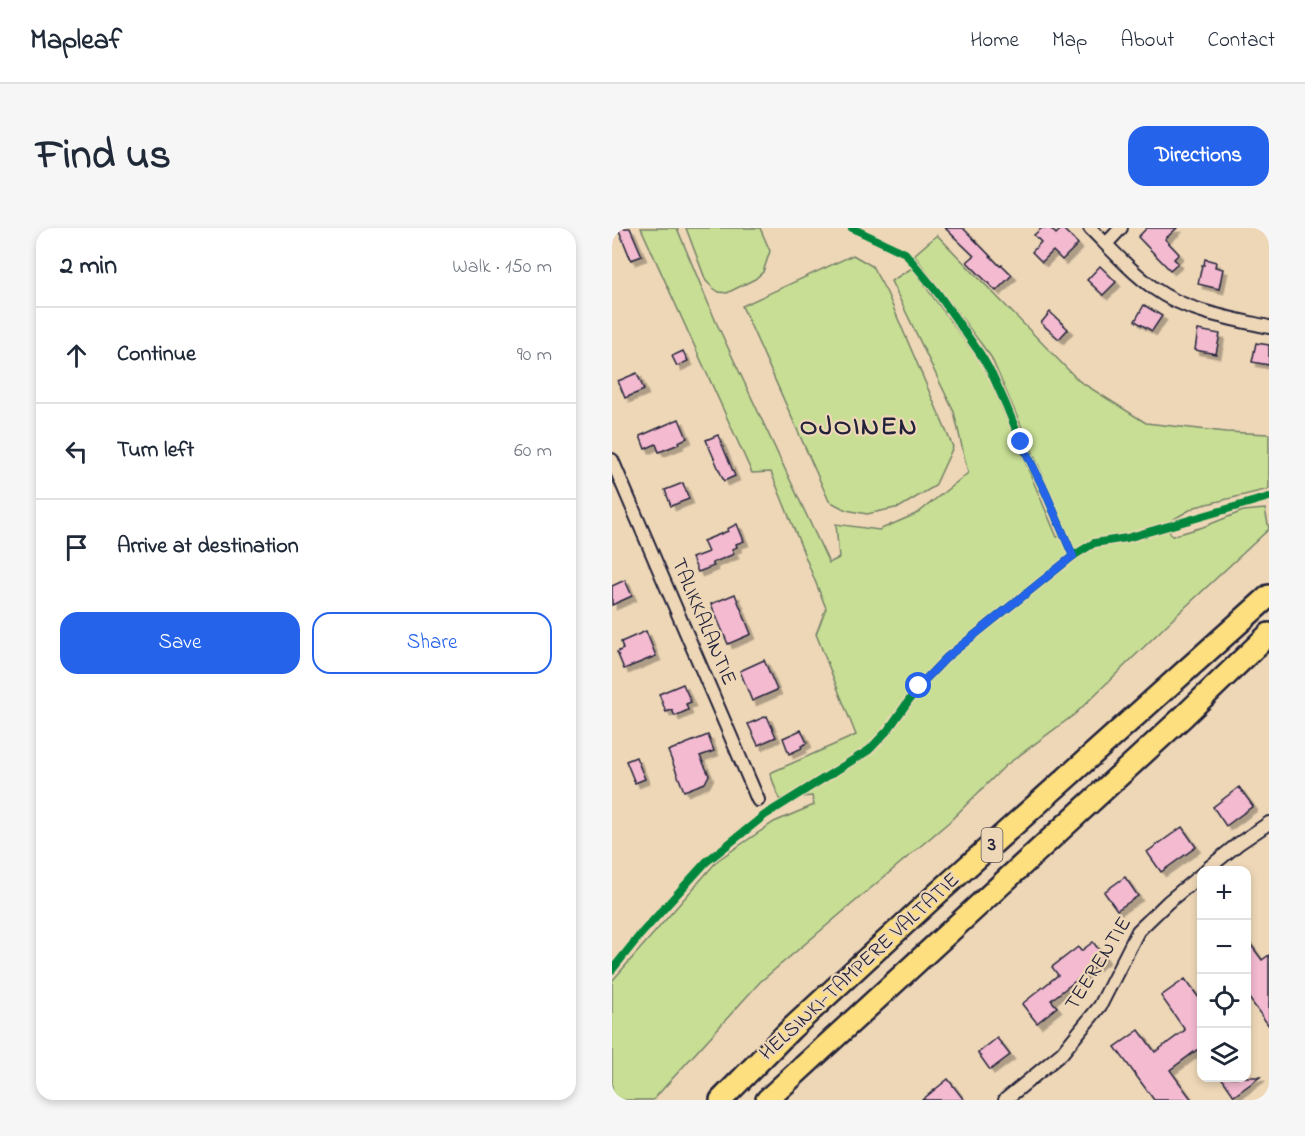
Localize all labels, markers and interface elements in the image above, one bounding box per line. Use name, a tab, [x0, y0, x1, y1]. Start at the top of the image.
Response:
text: Mapleaf	[30, 21, 122, 62]
text: Home	[970, 26, 1019, 56]
text: Map	[1052, 26, 1087, 56]
text: About	[1120, 26, 1174, 56]
text: Contact	[1207, 26, 1275, 56]
text: Find us	[36, 126, 171, 187]
button: Directions	[1128, 126, 1269, 186]
text: 2 min	[60, 248, 117, 286]
text: Walk · 150 m	[452, 253, 552, 282]
icon: ahead	[60, 339, 93, 372]
text: Continue	[117, 339, 196, 371]
text: 90 m	[517, 341, 552, 370]
district label: OJOINEN	[800, 408, 918, 447]
route end	[1007, 428, 1033, 454]
icon: left	[60, 435, 93, 468]
text: Turn left	[117, 435, 194, 467]
text: 60 m	[514, 437, 552, 466]
icon: arrive	[60, 531, 93, 564]
text: Arrive at destination	[117, 531, 299, 563]
street label: TALIKKALANTIE	[663, 554, 743, 690]
button: Save	[60, 612, 300, 674]
button: Share	[312, 612, 552, 674]
route start	[905, 672, 931, 698]
road number: 3	[982, 828, 1003, 862]
street label: HELSINKI-TAMPERE VALTATIE	[753, 866, 967, 1068]
map controls	[1197, 866, 1251, 1082]
button: +	[1197, 866, 1251, 920]
street label: TEERENTIE	[1058, 911, 1140, 1017]
button: −	[1197, 920, 1251, 974]
button: locate	[1197, 974, 1251, 1028]
button: layers	[1197, 1028, 1251, 1082]

